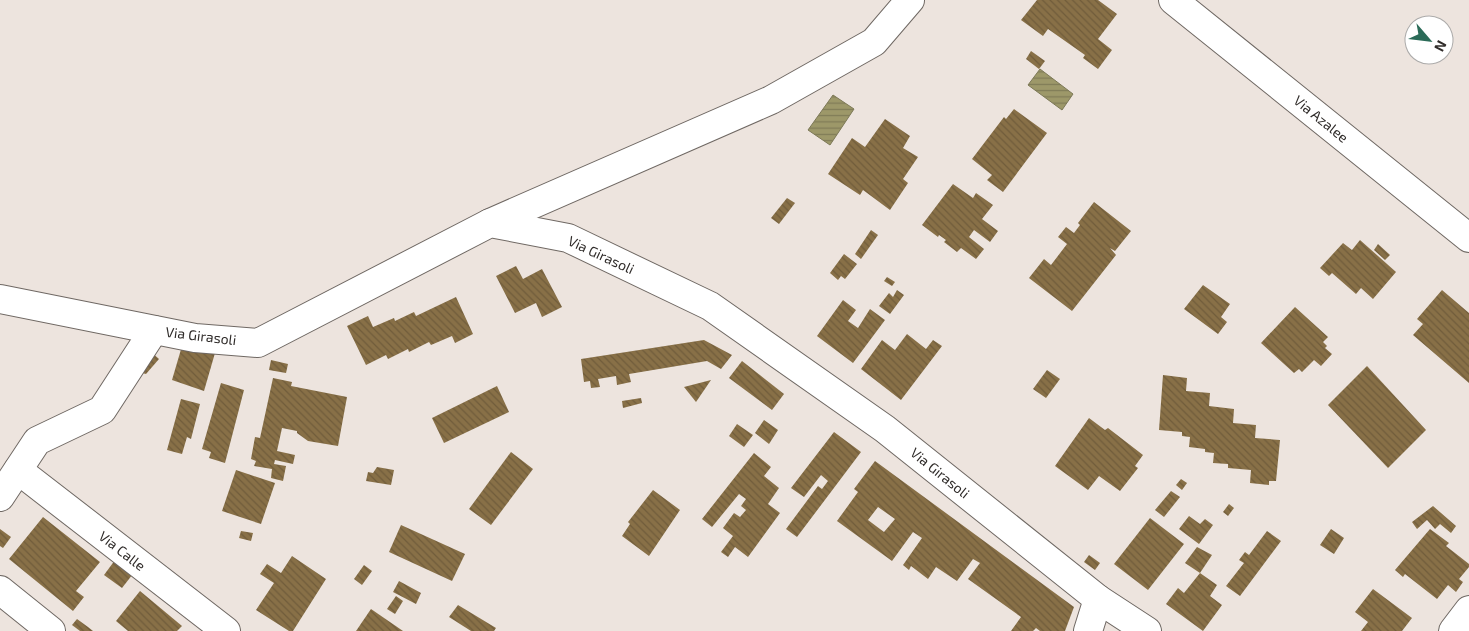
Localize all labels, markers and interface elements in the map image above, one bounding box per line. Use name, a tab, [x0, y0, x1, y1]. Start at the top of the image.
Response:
north arrow	[1404, 15, 1454, 65]
text: N	[1431, 38, 1451, 55]
street label: Via Azalee	[1291, 91, 1352, 146]
street label: Via Girasoli	[565, 232, 637, 277]
street label: Via Girasoli	[165, 323, 237, 348]
street label: Via Girasoli	[907, 444, 973, 502]
street label: Via Calle	[96, 527, 149, 574]

